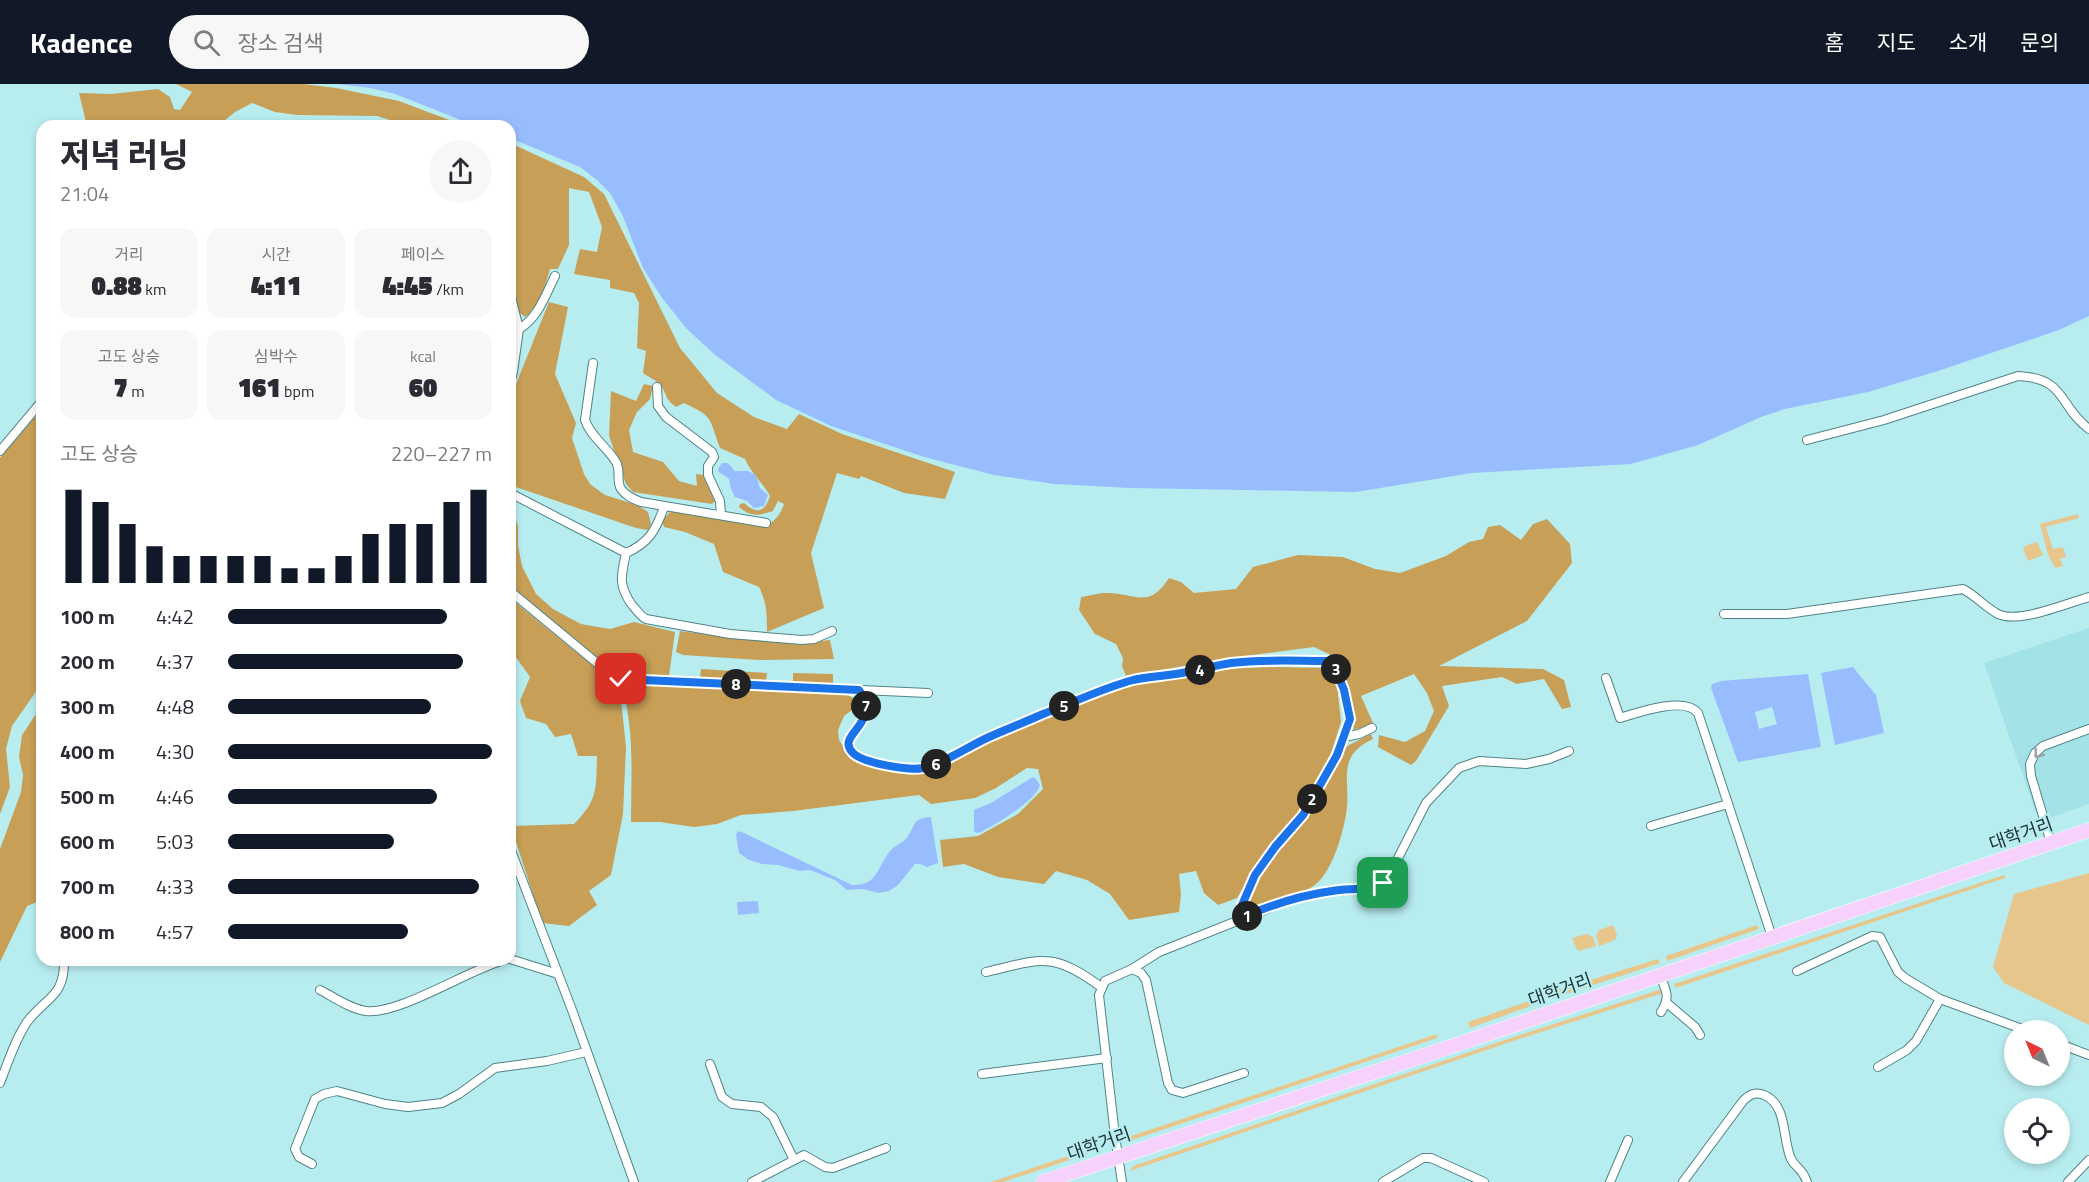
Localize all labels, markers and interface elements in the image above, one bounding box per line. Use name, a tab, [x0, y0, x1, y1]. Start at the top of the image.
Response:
search box	[169, 15, 589, 69]
text: Kadence	[30, 21, 133, 64]
icon: search	[190, 26, 223, 59]
text: 장소 검색	[238, 26, 323, 60]
text: 홈	[1825, 26, 1844, 58]
text: 지도	[1877, 26, 1916, 58]
text: 소개	[1949, 26, 1987, 58]
text: 문의	[2020, 26, 2059, 58]
text: 저녁 러닝	[60, 130, 189, 180]
button: share	[429, 140, 492, 203]
text: 21:04	[60, 178, 109, 209]
text: 거리	[114, 242, 144, 266]
text: 시간	[261, 242, 291, 266]
text: 페이스	[401, 242, 445, 266]
text: 0.88	[92, 266, 142, 305]
text: 4:11	[251, 266, 301, 305]
text: 4:45	[382, 266, 433, 305]
text: km	[142, 277, 166, 301]
text: /km	[433, 277, 464, 301]
text: 고도 상승	[98, 344, 160, 368]
text: 심박수	[254, 344, 298, 368]
text: kcal	[410, 344, 436, 368]
text: 7	[113, 368, 128, 407]
text: 161	[238, 368, 281, 407]
text: 60	[409, 368, 437, 407]
text: m	[128, 379, 145, 403]
text: bpm	[281, 379, 314, 403]
text: 고도 상승	[60, 438, 138, 469]
text: 220–227 m	[391, 438, 492, 469]
text: 100 m	[60, 601, 115, 632]
text: 4:42	[156, 601, 194, 632]
text: 200 m	[60, 646, 115, 677]
text: 4:37	[156, 646, 194, 677]
pin	[595, 653, 646, 704]
pin: 3	[1321, 654, 1351, 684]
pin: 4	[1185, 655, 1215, 685]
text: 3	[1332, 657, 1340, 681]
text: 4	[1196, 658, 1204, 682]
icon: check	[604, 662, 637, 695]
pin: 8	[721, 669, 751, 699]
text: 8	[732, 672, 740, 696]
text: 300 m	[60, 691, 115, 722]
text: 4:48	[156, 691, 194, 722]
pin: 7	[851, 691, 881, 721]
pin: 5	[1049, 691, 1079, 721]
text: 7	[862, 694, 870, 718]
text: 5	[1060, 694, 1068, 718]
text: 400 m	[60, 736, 115, 767]
text: 4:30	[156, 736, 194, 767]
one-way arrow	[2034, 747, 2045, 758]
pin: 6	[921, 749, 951, 779]
text: 6	[932, 752, 940, 776]
text: 500 m	[60, 781, 115, 812]
text: 4:46	[156, 781, 194, 812]
pin: 2	[1297, 784, 1327, 814]
text: 2	[1308, 787, 1316, 811]
street label: 대학거리	[1985, 810, 2057, 857]
text: 600 m	[60, 826, 115, 857]
text: 5:03	[156, 826, 194, 857]
pin	[1357, 857, 1408, 908]
icon: arrive	[1366, 866, 1399, 899]
text: 700 m	[60, 871, 115, 902]
text: 4:33	[156, 871, 194, 902]
pin: 1	[1232, 901, 1262, 931]
text: 1	[1243, 904, 1251, 928]
text: 800 m	[60, 916, 115, 947]
text: 4:57	[156, 916, 194, 947]
street label: 대학거리	[1524, 966, 1596, 1013]
north arrow	[2004, 1020, 2070, 1086]
map controls	[2004, 1020, 2070, 1164]
button: locate	[2004, 1098, 2070, 1164]
street label: 대학거리	[1063, 1120, 1135, 1167]

